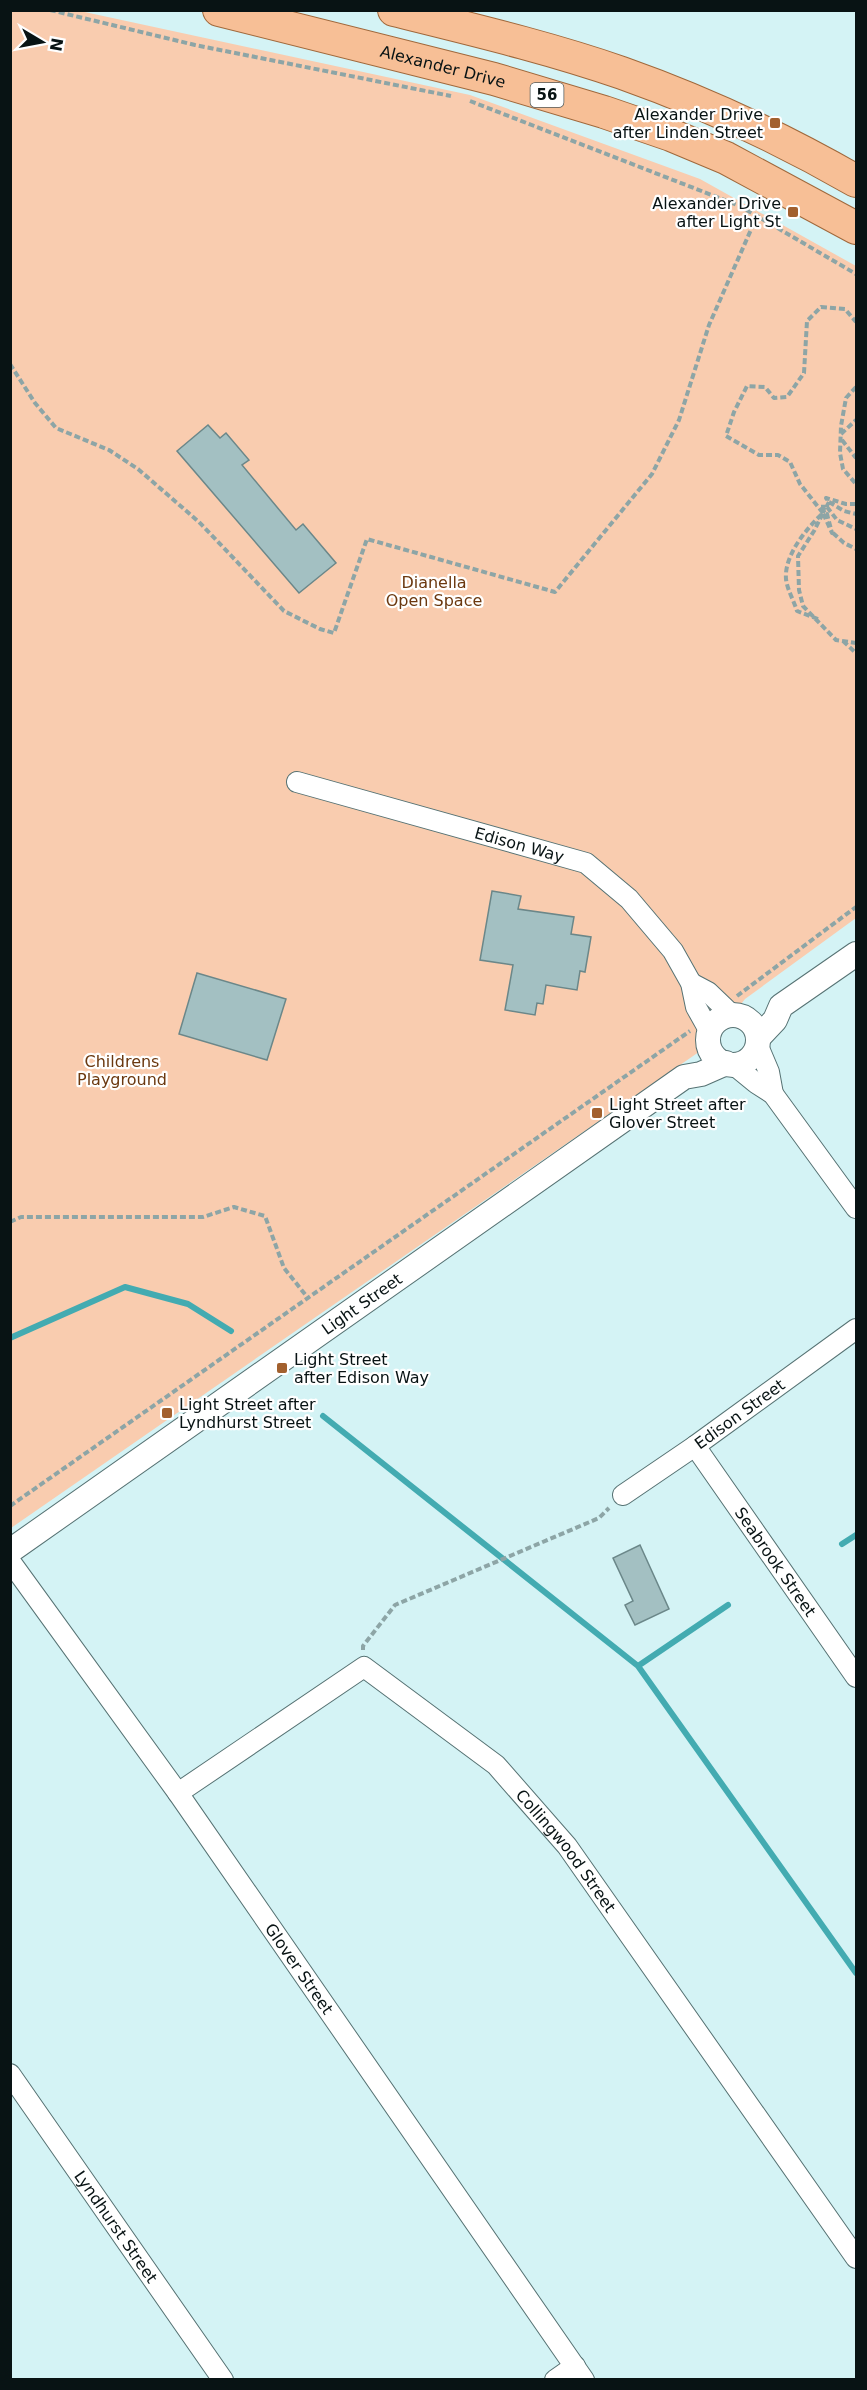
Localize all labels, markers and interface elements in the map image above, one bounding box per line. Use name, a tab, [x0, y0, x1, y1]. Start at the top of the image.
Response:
north arrow	[12, 12, 72, 72]
text: N	[46, 36, 67, 53]
street label: Alexander Drive	[378, 41, 508, 92]
road number: 56	[530, 83, 564, 107]
place label: Alexander Drive after Linden Street	[613, 105, 763, 142]
marker: Alexander Drive after Linden Street	[768, 116, 782, 130]
place label: Alexander Drive after Light St	[652, 194, 781, 231]
marker: Alexander Drive after Light St	[786, 205, 800, 219]
park label: Dianella Open Space	[386, 573, 482, 610]
street label: Edison Way	[472, 823, 566, 866]
park label: Childrens Playground	[77, 1052, 167, 1089]
place label: Light Street after Glover Street	[609, 1095, 746, 1132]
marker: Light Street after Glover Street	[590, 1106, 604, 1120]
street label: Light Street	[318, 1269, 406, 1338]
place label: Light Street after Edison Way	[294, 1350, 429, 1387]
marker: Light Street after Edison Way	[275, 1361, 289, 1375]
street label: Edison Street	[691, 1375, 788, 1453]
place label: Light Street after Lyndhurst Street	[179, 1395, 316, 1432]
marker: Light Street after Lyndhurst Street	[160, 1406, 174, 1420]
street label: Seabrook Street	[731, 1503, 820, 1620]
street label: Collingwood Street	[512, 1785, 620, 1916]
street label: Glover Street	[261, 1920, 338, 2018]
street label: Lyndhurst Street	[71, 2167, 162, 2286]

